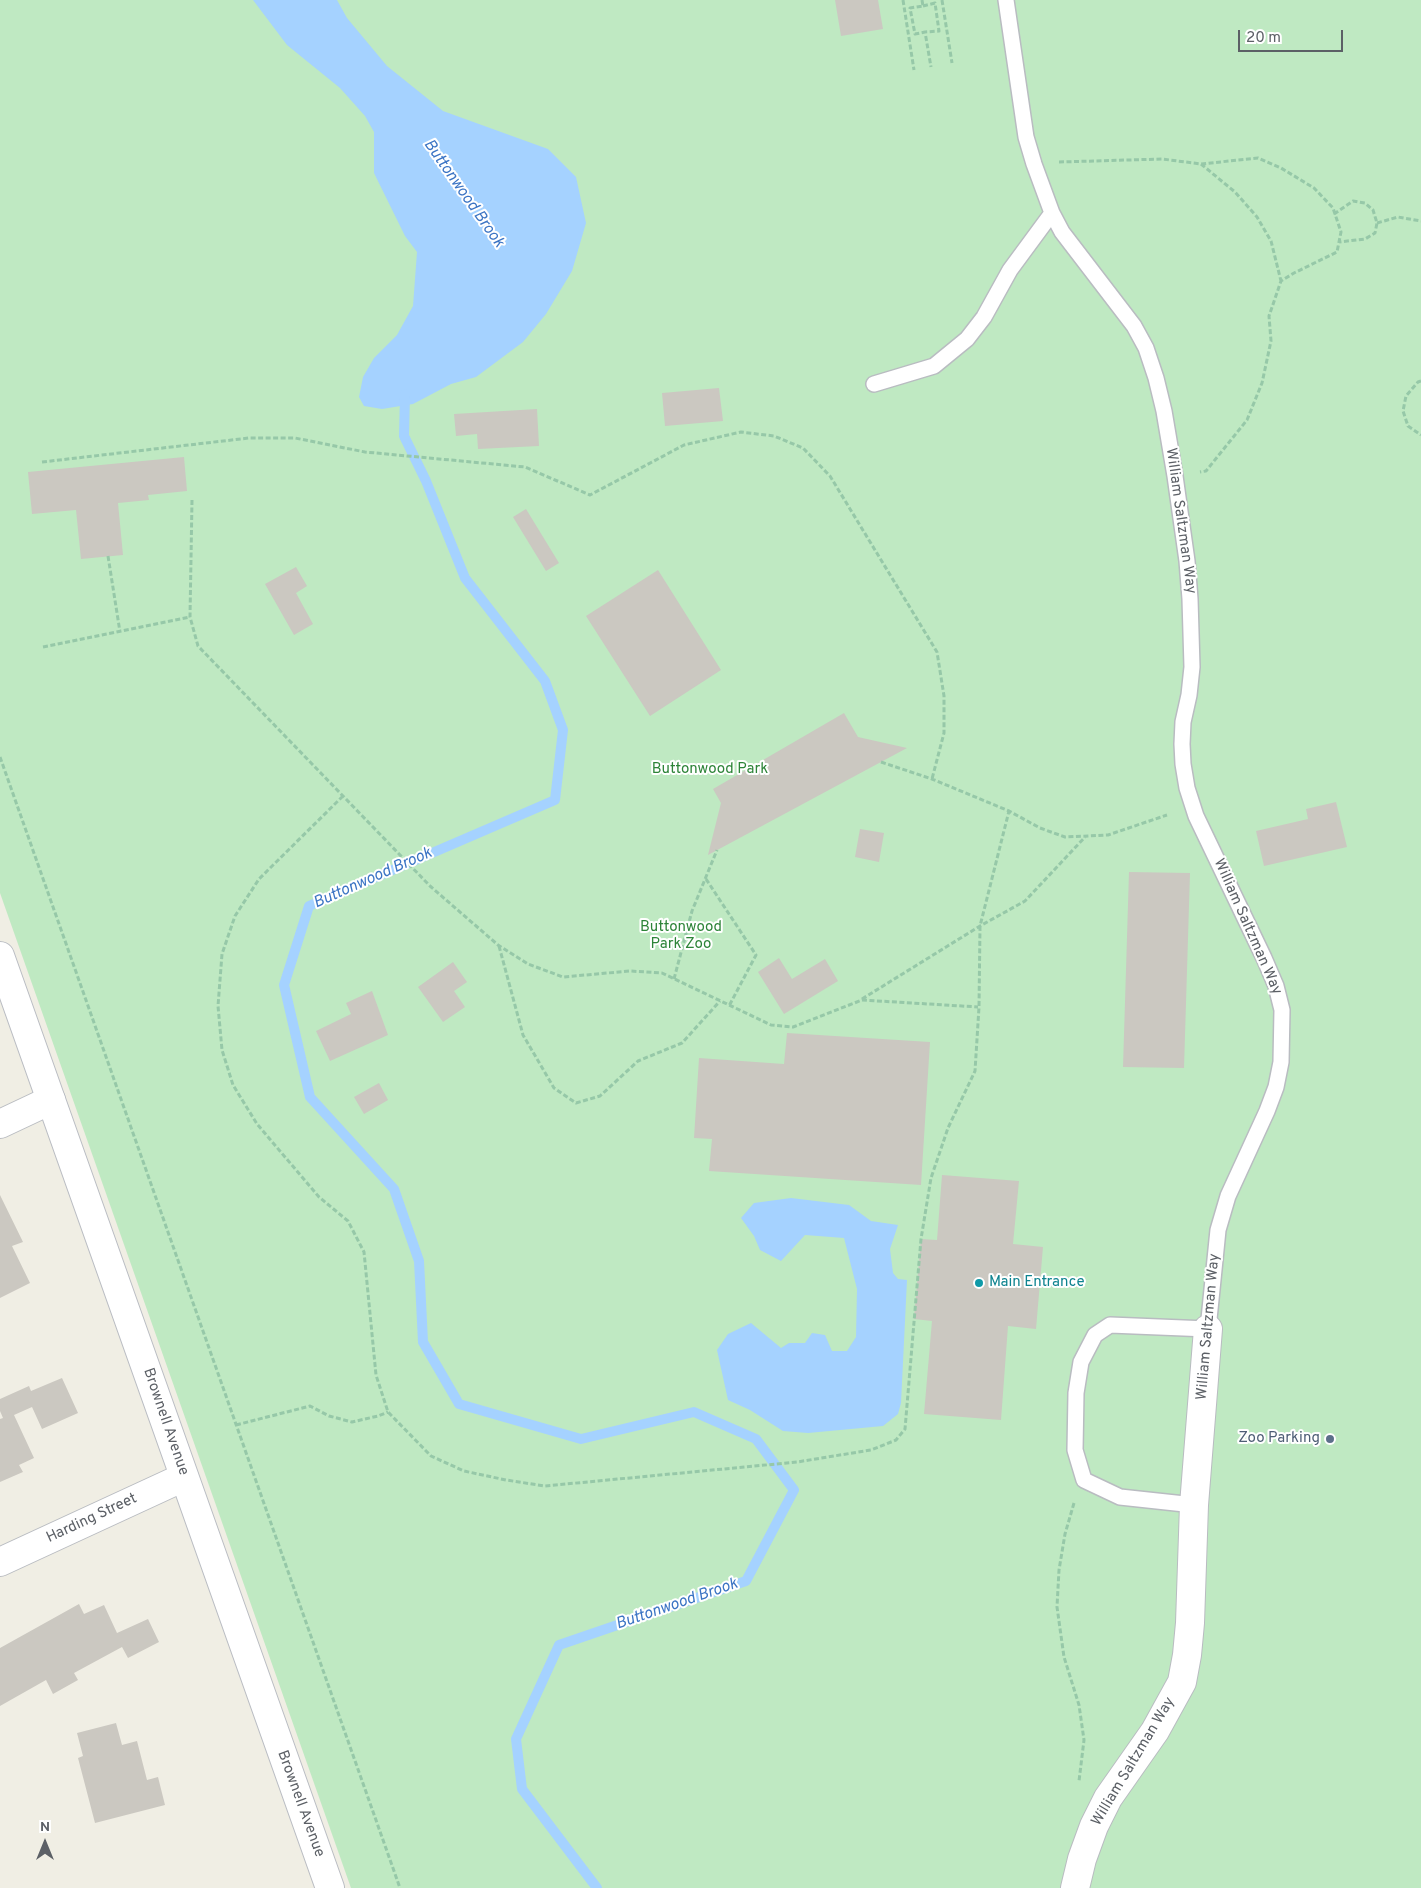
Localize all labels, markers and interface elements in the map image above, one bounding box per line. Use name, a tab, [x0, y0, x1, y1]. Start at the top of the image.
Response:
scale bar	[1241, 20, 1346, 52]
text: 20 m	[1246, 29, 1281, 48]
water label: Buttonwood Brook	[419, 136, 507, 252]
street label: William Saltzman Way	[1161, 447, 1199, 595]
park label: Buttonwood Park	[652, 761, 768, 779]
water label: Buttonwood Brook	[311, 844, 435, 914]
street label: William Saltzman Way	[1209, 856, 1285, 998]
park label: Buttonwood Park Zoo	[640, 919, 722, 954]
street label: William Saltzman Way	[1194, 1253, 1224, 1401]
place label: Main Entrance	[989, 1274, 1084, 1292]
marker: Main Entrance	[973, 1277, 985, 1289]
street label: Brownell Avenue	[138, 1366, 192, 1478]
place label: Zoo Parking	[1238, 1430, 1320, 1448]
marker: Zoo Parking	[1324, 1433, 1336, 1445]
street label: Harding Street	[44, 1490, 140, 1548]
water label: Buttonwood Brook	[614, 1575, 740, 1635]
street label: William Saltzman Way	[1088, 1694, 1180, 1830]
street label: Brownell Avenue	[272, 1748, 328, 1860]
north arrow	[20, 1818, 70, 1868]
text: N	[40, 1819, 50, 1836]

